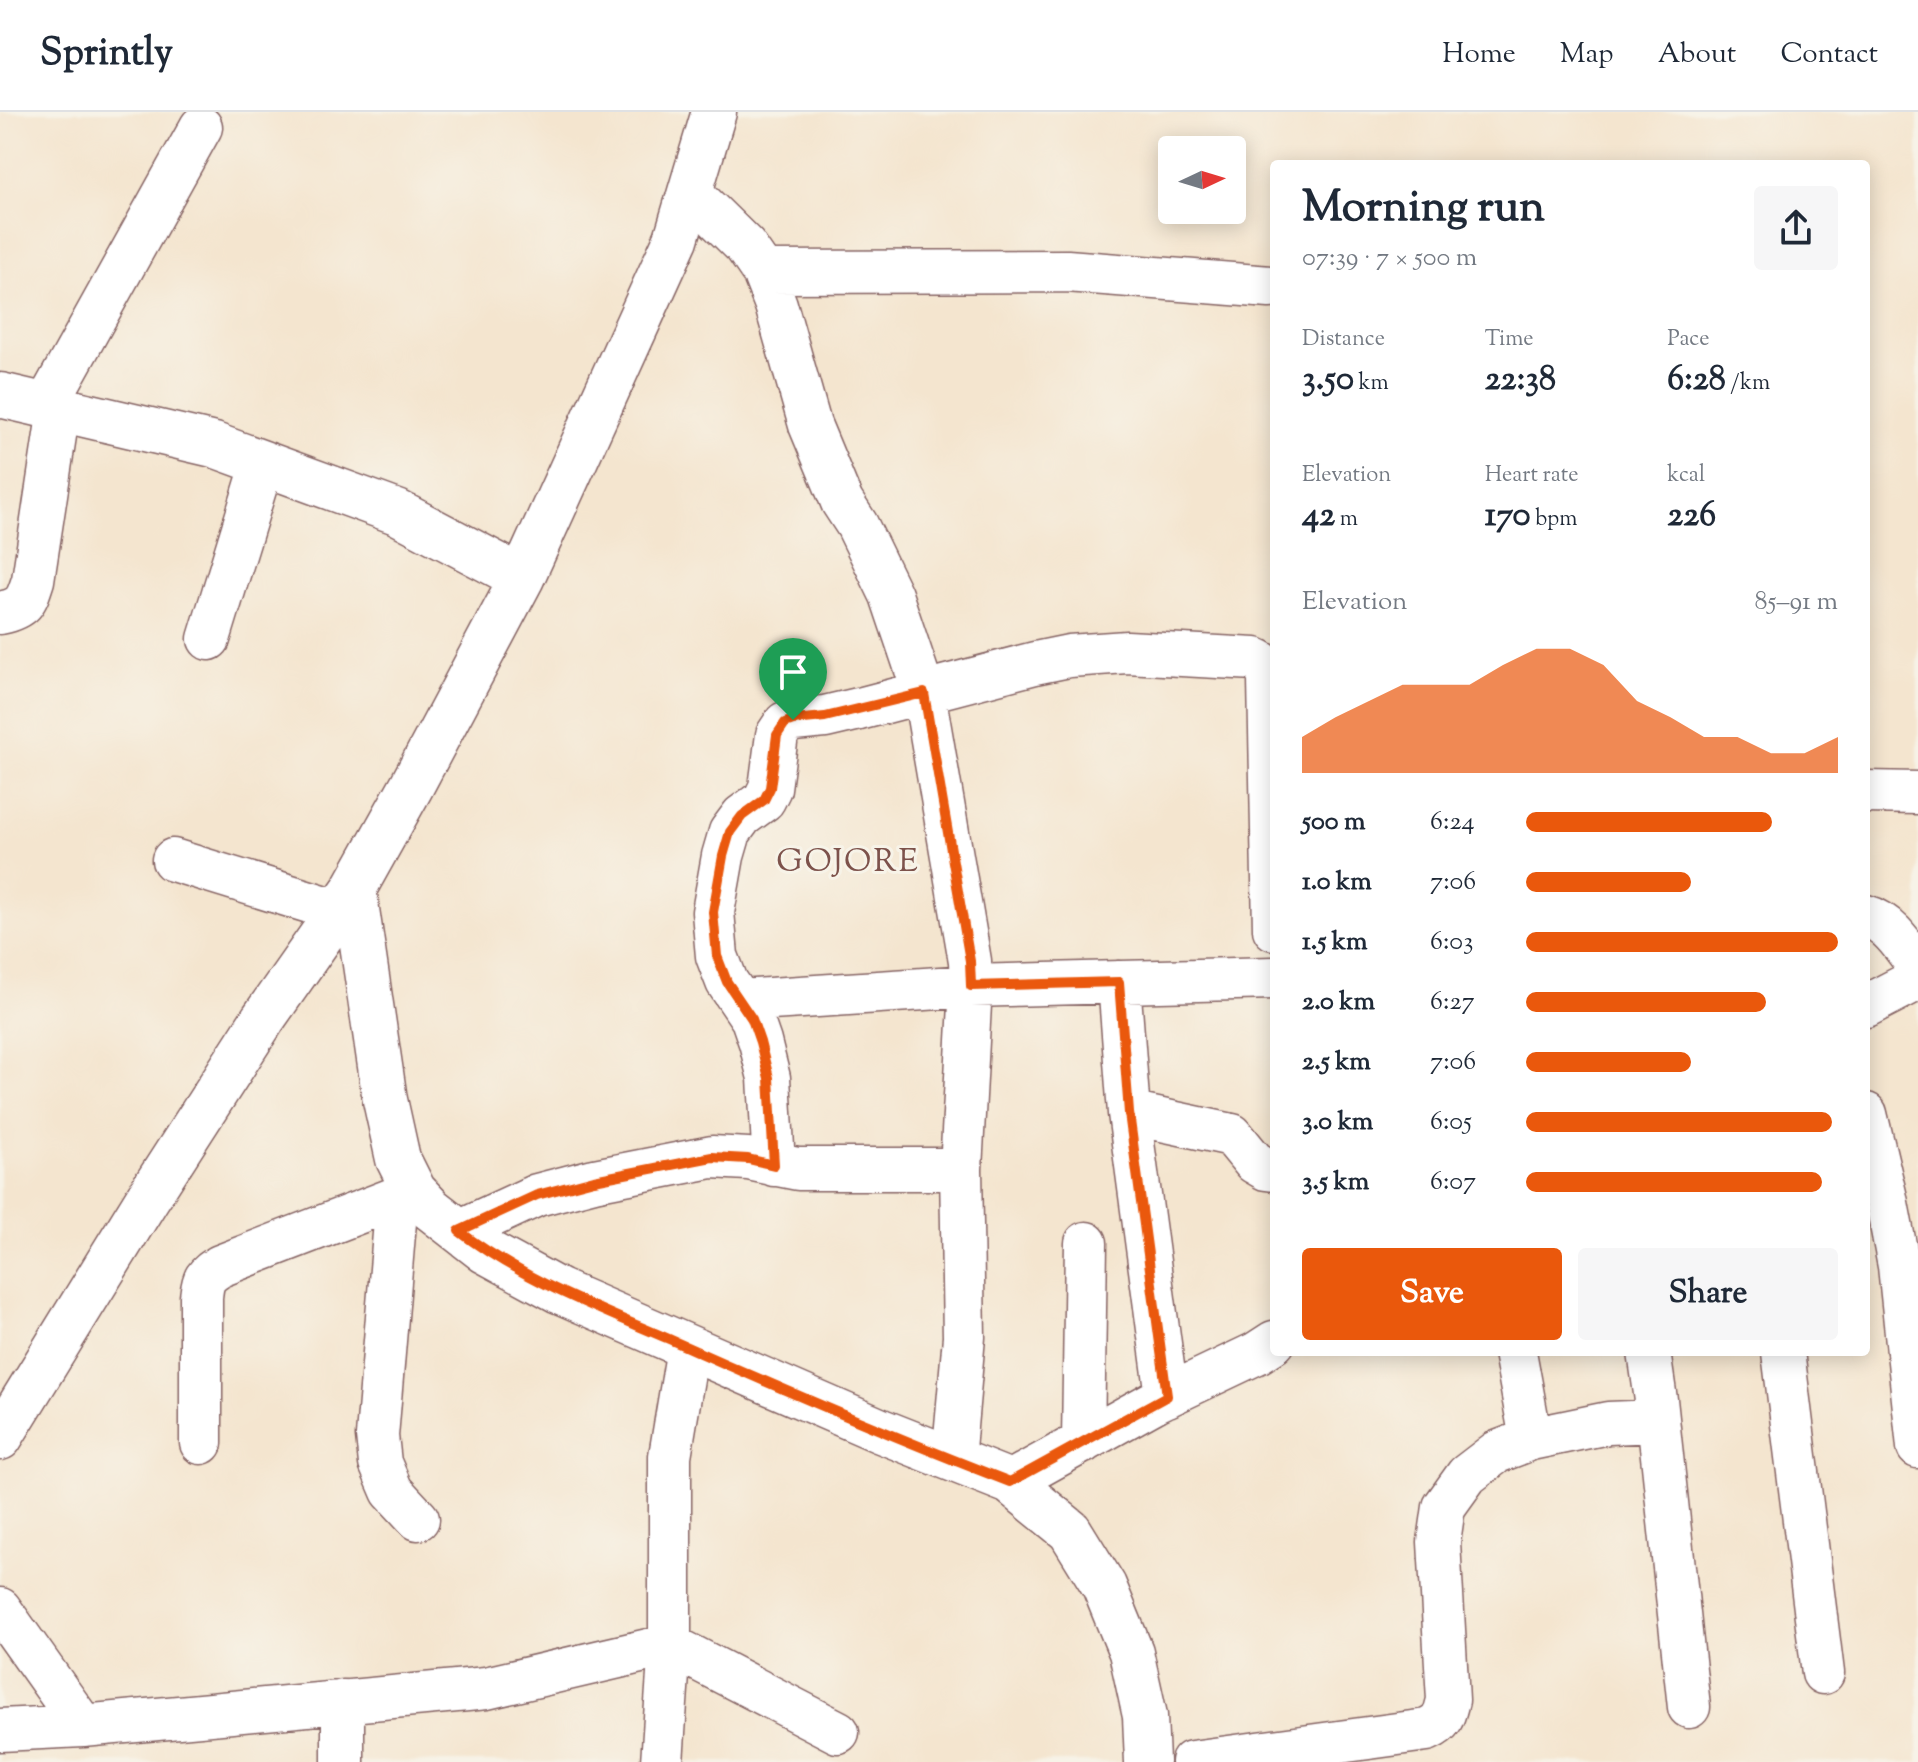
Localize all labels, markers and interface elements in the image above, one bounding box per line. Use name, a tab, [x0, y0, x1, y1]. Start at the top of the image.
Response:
text: Sprintly	[40, 28, 173, 82]
text: Home	[1442, 35, 1516, 75]
text: Map	[1560, 35, 1614, 75]
text: About	[1658, 35, 1736, 75]
text: Contact	[1780, 35, 1878, 75]
north arrow	[1158, 136, 1246, 224]
map controls	[1158, 136, 1246, 224]
text: Morning run	[1302, 178, 1545, 241]
button: share	[1754, 186, 1838, 270]
text: 07:39 · 7 × 500 m	[1302, 240, 1477, 277]
text: Distance	[1302, 324, 1385, 356]
text: Time	[1485, 324, 1534, 356]
text: Pace	[1667, 324, 1709, 356]
text: 3.50	[1302, 356, 1354, 405]
text: 22:38	[1485, 356, 1556, 405]
text: 6:28	[1667, 356, 1726, 405]
text: km	[1354, 368, 1389, 400]
text: /km	[1726, 368, 1770, 400]
text: Elevation	[1302, 460, 1391, 492]
text: Heart rate	[1485, 460, 1579, 492]
text: kcal	[1667, 460, 1705, 492]
text: 42	[1302, 492, 1335, 541]
text: 170	[1485, 492, 1531, 541]
text: 226	[1667, 492, 1716, 541]
text: m	[1335, 504, 1358, 536]
text: bpm	[1531, 504, 1578, 536]
text: Elevation	[1302, 584, 1407, 621]
text: 85–91 m	[1755, 584, 1838, 621]
pin	[759, 638, 827, 720]
icon: arrive	[771, 650, 815, 694]
text: 500 m	[1302, 804, 1365, 841]
text: 6:24	[1430, 804, 1475, 841]
district label: GOJORE	[776, 840, 920, 886]
text: 1.0 km	[1302, 864, 1372, 901]
text: 7:06	[1430, 864, 1476, 901]
text: 1.5 km	[1302, 924, 1368, 961]
text: 6:03	[1430, 924, 1473, 961]
text: 2.0 km	[1302, 984, 1375, 1021]
text: 6:27	[1430, 984, 1475, 1021]
text: 2.5 km	[1302, 1044, 1371, 1081]
text: 7:06	[1430, 1044, 1476, 1081]
text: 3.0 km	[1302, 1104, 1373, 1141]
text: 6:05	[1430, 1104, 1472, 1141]
text: 3.5 km	[1302, 1164, 1369, 1201]
text: 6:07	[1430, 1164, 1476, 1201]
button: Save	[1302, 1248, 1562, 1340]
button: Share	[1578, 1248, 1838, 1340]

